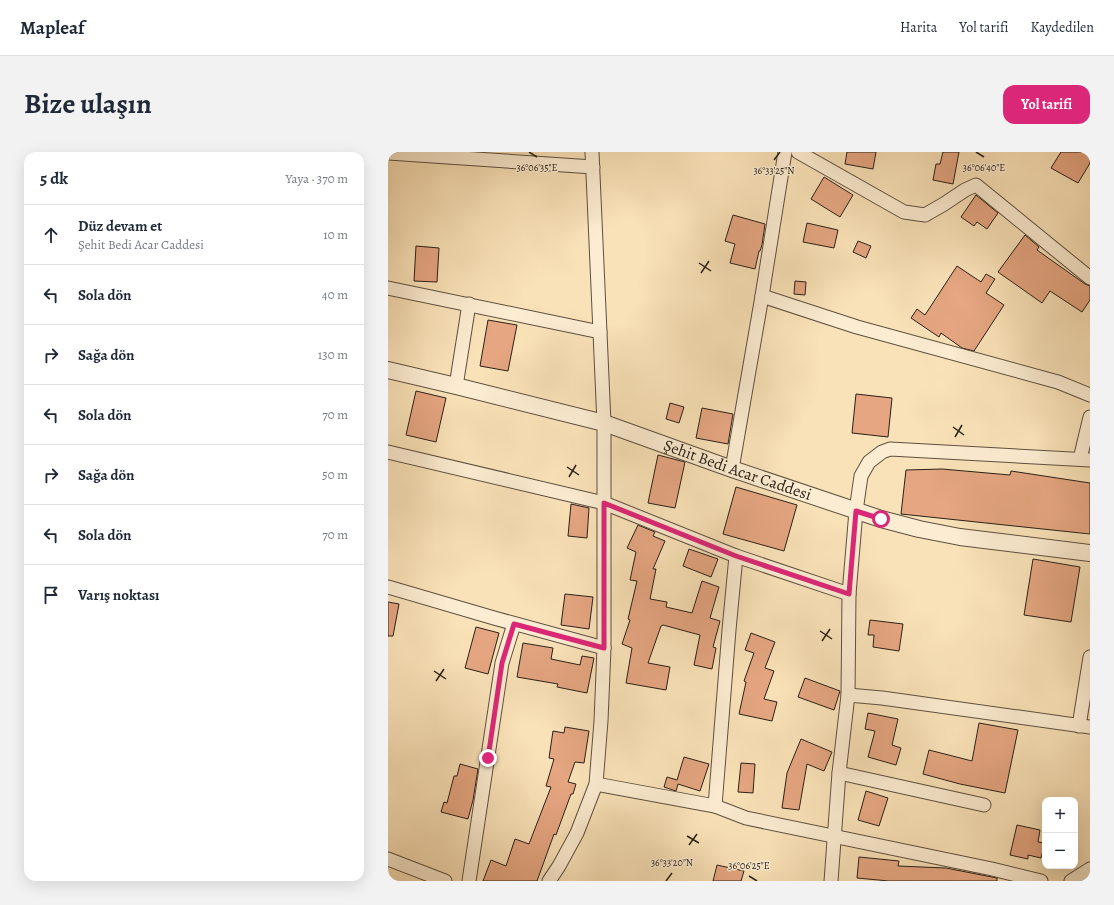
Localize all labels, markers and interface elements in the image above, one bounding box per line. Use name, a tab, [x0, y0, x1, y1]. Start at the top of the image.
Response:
text: Mapleaf	[20, 15, 85, 41]
text: Harita	[900, 18, 937, 37]
text: Yol tarifi	[959, 18, 1008, 37]
text: Kaydedilen	[1030, 18, 1094, 37]
text: Bize ulaşın	[24, 85, 152, 123]
button: Yol tarifi	[1003, 85, 1090, 124]
text: 36°06'35"E	[517, 161, 558, 174]
text: 36°06'40"E	[963, 161, 1005, 174]
text: 36°33'25"N	[753, 164, 795, 177]
text: 5 dk	[40, 167, 68, 190]
text: Yaya · 370 m	[285, 170, 348, 187]
text: Düz devam et	[78, 216, 162, 236]
icon: ahead	[40, 224, 62, 246]
text: 10 m	[323, 226, 348, 243]
text: Şehit Bedi Acar Caddesi	[78, 236, 204, 253]
icon: left	[40, 284, 62, 306]
text: Sola dön	[78, 285, 131, 305]
text: 40 m	[322, 286, 348, 303]
icon: right	[40, 344, 62, 366]
text: Sağa dön	[78, 345, 134, 365]
text: 130 m	[318, 346, 348, 363]
icon: left	[40, 404, 62, 426]
text: Sola dön	[78, 405, 131, 425]
text: 70 m	[322, 406, 348, 423]
street label: Şehit Bedi Acar Caddesi	[661, 434, 814, 506]
icon: right	[40, 464, 62, 486]
text: Sağa dön	[78, 465, 134, 485]
text: 50 m	[322, 466, 348, 483]
route start	[872, 510, 890, 528]
icon: left	[40, 524, 62, 546]
text: Sola dön	[78, 525, 131, 545]
text: 70 m	[322, 526, 348, 543]
icon: arrive	[40, 584, 62, 606]
text: Varış noktası	[78, 585, 159, 605]
route end	[479, 749, 497, 767]
map controls	[1042, 797, 1078, 869]
button: +	[1042, 797, 1078, 833]
button: −	[1042, 833, 1078, 869]
text: 36°33'20"N	[651, 856, 693, 869]
text: 36°06'25"E	[728, 859, 770, 872]

